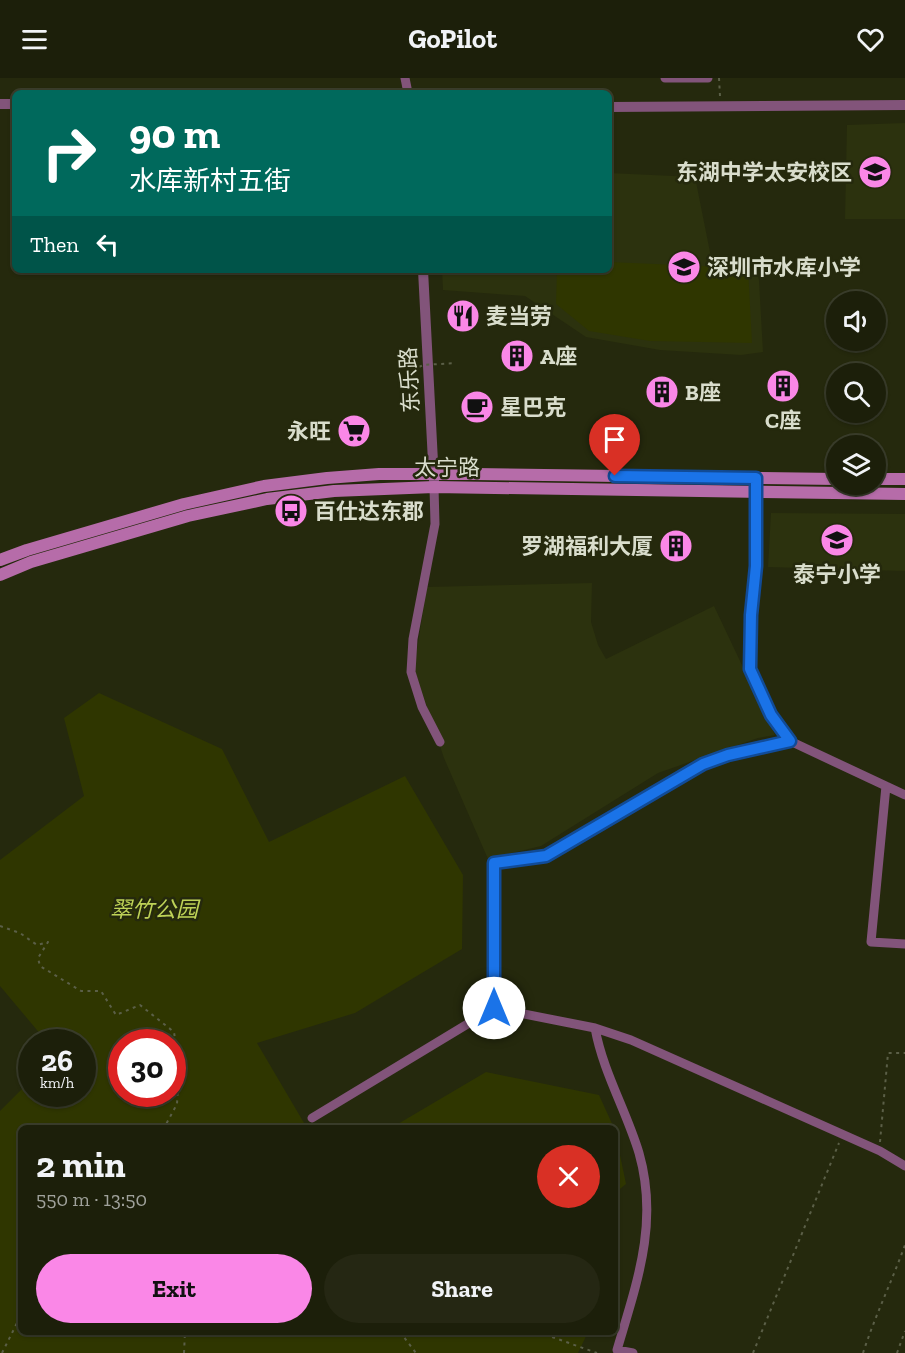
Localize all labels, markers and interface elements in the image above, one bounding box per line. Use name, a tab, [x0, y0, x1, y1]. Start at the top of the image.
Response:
icon: menu	[18, 23, 51, 56]
text: GoPilot	[408, 23, 497, 55]
icon: heart	[854, 23, 887, 56]
text: 90 m	[129, 108, 220, 159]
icon: right	[30, 114, 108, 192]
school or university icon: 东湖中学太安校区	[857, 154, 893, 190]
place label: 东湖中学太安校区	[676, 159, 852, 186]
text: 水库新村五街	[129, 165, 291, 197]
icon: left	[91, 228, 124, 261]
text: Then	[30, 231, 79, 258]
school or university icon: 深圳市水库小学	[666, 249, 702, 285]
place label: 深圳市水库小学	[707, 254, 861, 281]
map controls	[826, 291, 886, 495]
button: sound	[826, 291, 886, 351]
restaurant icon: 麦当劳	[445, 298, 481, 334]
place label: 麦当劳	[486, 303, 552, 330]
building icon: A座	[499, 338, 535, 374]
place label: A座	[540, 343, 577, 370]
street label: 东乐路	[394, 346, 425, 414]
button: search	[826, 363, 886, 423]
building icon: C座	[765, 368, 801, 404]
building icon: B座	[644, 374, 680, 410]
place label: B座	[685, 379, 721, 406]
cafe icon: 星巴克	[459, 389, 495, 425]
place label: 星巴克	[500, 394, 566, 421]
place label: C座	[765, 407, 801, 434]
supermarket icon: 永旺	[336, 413, 372, 449]
pin	[589, 414, 640, 476]
place label: 永旺	[287, 418, 331, 445]
icon: arrive	[598, 423, 631, 456]
button: layers	[826, 435, 886, 495]
street label: 太宁路	[414, 454, 480, 481]
bus stop icon: 百仕达东郡	[273, 493, 309, 529]
place label: 百仕达东郡	[314, 498, 424, 525]
school or university icon: 泰宁小学	[819, 522, 855, 558]
building icon: 罗湖福利大厦	[658, 528, 694, 564]
place label: 罗湖福利大厦	[521, 533, 653, 560]
place label: 泰宁小学	[793, 561, 881, 588]
park label: 翠竹公园	[110, 896, 201, 923]
position arrow	[462, 976, 526, 1040]
speed limit sign: 30	[108, 1029, 186, 1107]
text: 26	[41, 1043, 73, 1079]
text: km/h	[40, 1074, 74, 1092]
text: 2 min	[36, 1143, 126, 1186]
button: close	[537, 1145, 600, 1208]
text: 550 m · 13:50	[36, 1187, 147, 1211]
button: Exit	[36, 1254, 312, 1323]
button: Share	[324, 1254, 600, 1323]

